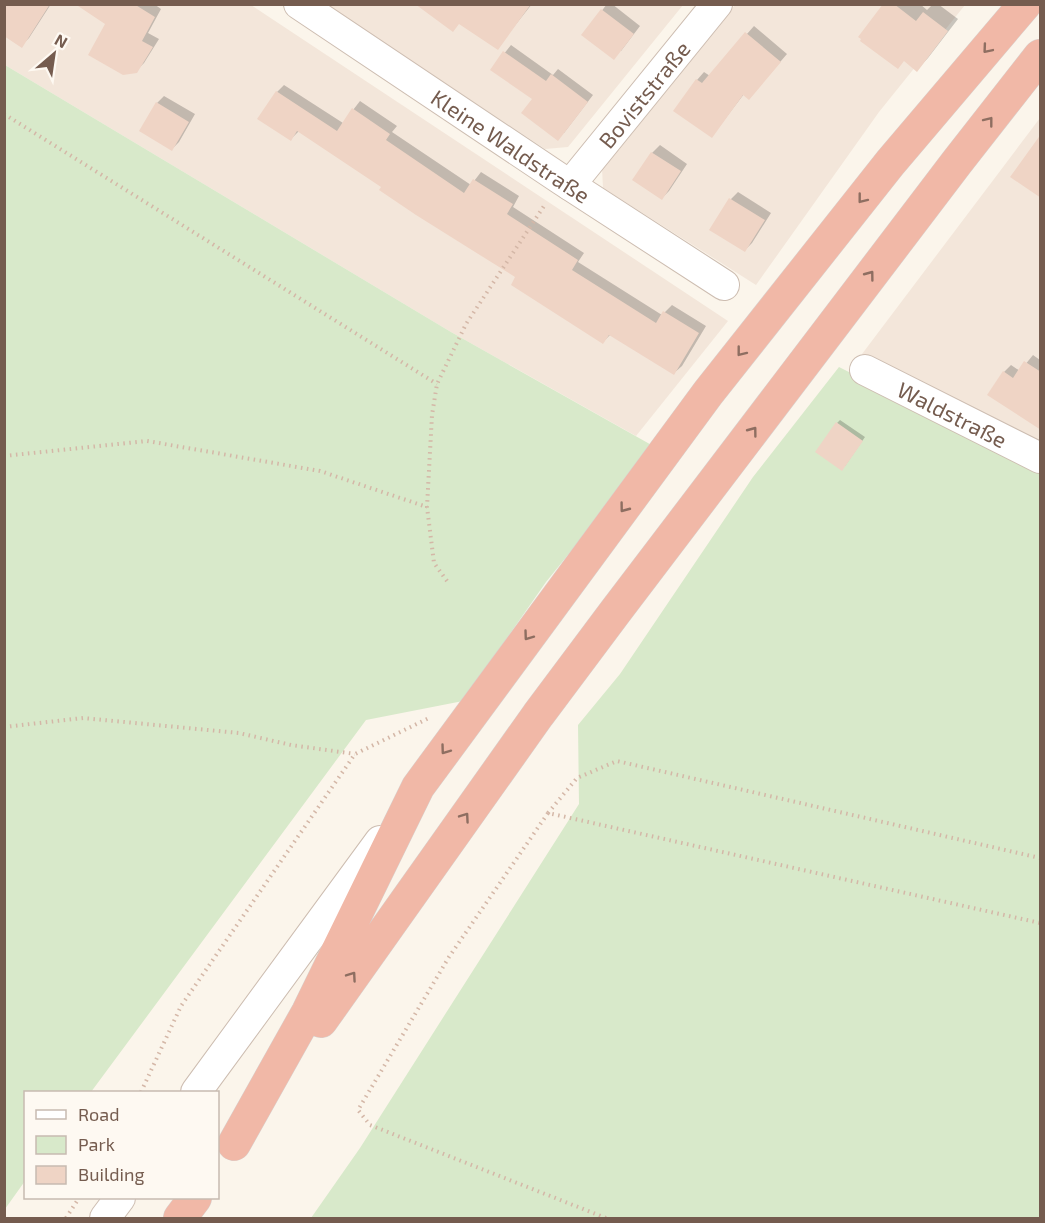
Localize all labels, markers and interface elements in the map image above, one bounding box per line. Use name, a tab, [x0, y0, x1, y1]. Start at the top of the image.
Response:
north arrow	[24, 24, 84, 84]
text: N	[52, 29, 71, 52]
street label: Boviststraße	[593, 36, 695, 153]
one-way arrow	[983, 42, 994, 53]
street label: Kleine Waldstraße	[427, 84, 595, 208]
one-way arrow	[982, 117, 993, 128]
one-way arrow	[858, 192, 869, 203]
one-way arrow	[863, 271, 874, 282]
one-way arrow	[737, 345, 748, 356]
street label: Waldstraße	[894, 376, 1012, 452]
one-way arrow	[745, 426, 756, 437]
one-way arrow	[620, 501, 631, 512]
one-way arrow	[524, 630, 535, 641]
one-way arrow	[441, 744, 452, 755]
one-way arrow	[458, 813, 469, 824]
one-way arrow	[345, 972, 356, 983]
legend	[24, 1091, 219, 1199]
text: Road	[78, 1103, 119, 1125]
text: Park	[78, 1133, 115, 1155]
text: Building	[78, 1163, 145, 1185]

